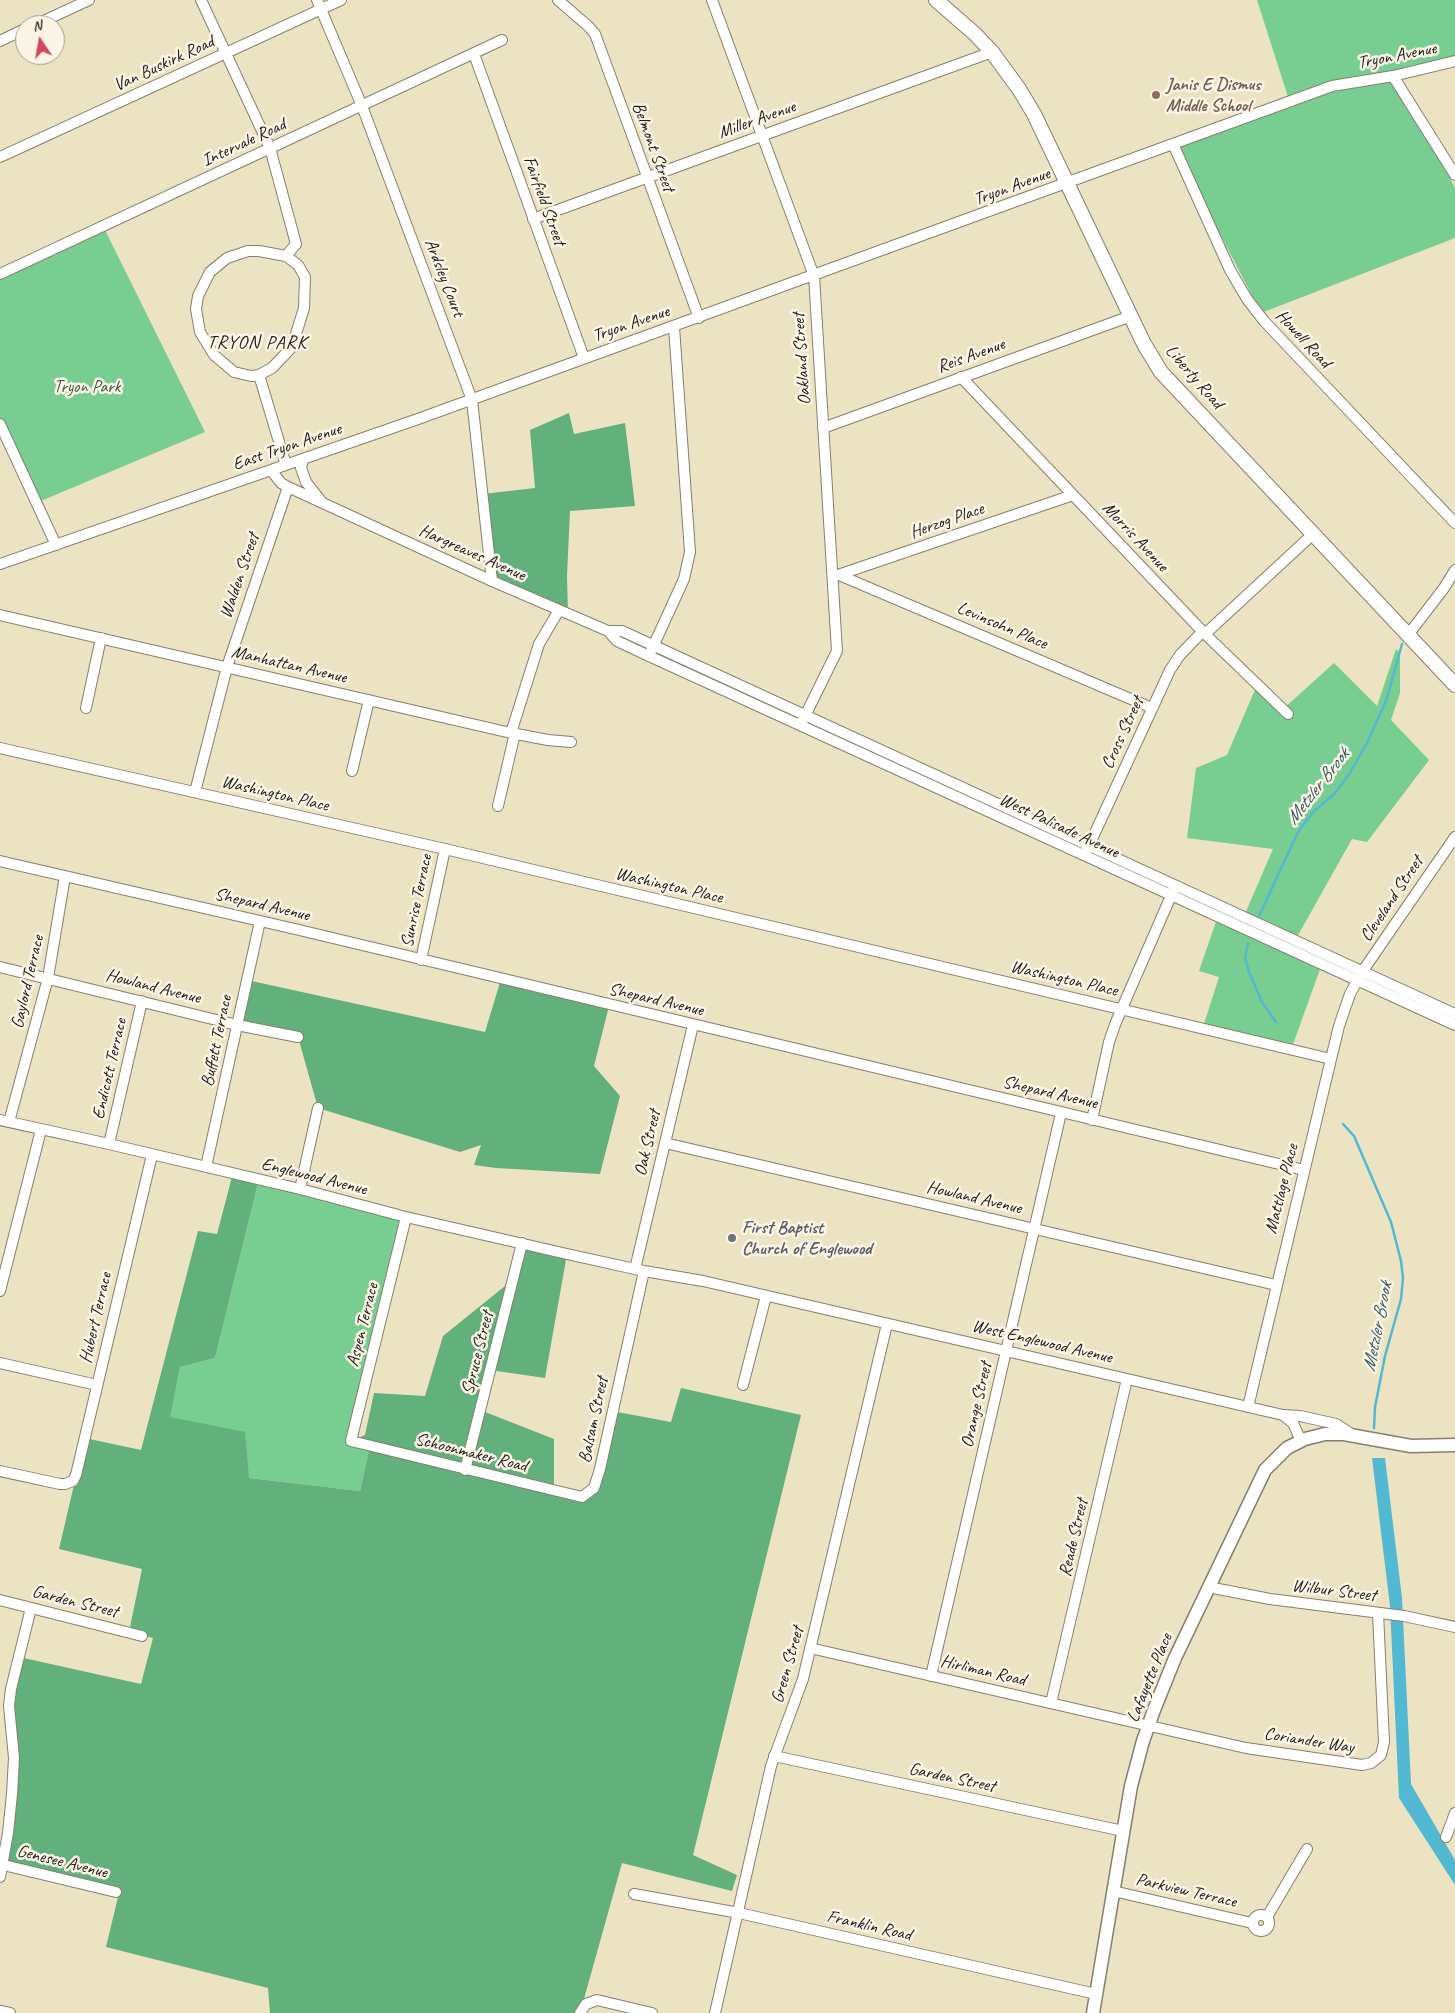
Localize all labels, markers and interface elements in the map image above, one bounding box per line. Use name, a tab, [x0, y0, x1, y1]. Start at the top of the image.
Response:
north arrow	[15, 15, 65, 65]
text: N	[31, 17, 43, 35]
street label: Van Buskirk Road	[111, 31, 217, 97]
street label: Tryon Avenue	[1356, 38, 1438, 74]
place label: Janis E Dismus Middle School	[1166, 74, 1261, 116]
marker: Janis E Dismus Middle School	[1150, 89, 1162, 101]
street label: Miller Avenue	[715, 96, 799, 144]
street label: Belmont Street	[627, 99, 679, 195]
street label: Intervale Road	[199, 114, 289, 172]
street label: Fairfield Street	[518, 154, 570, 248]
street label: Tryon Avenue	[971, 163, 1053, 211]
street label: Ardsley Court	[419, 236, 469, 320]
street label: Tryon Avenue	[590, 301, 672, 347]
street label: Howell Road	[1271, 305, 1335, 373]
street label: Oakland Street	[788, 312, 816, 406]
district label: TRYON PARK	[207, 332, 307, 354]
street label: Reis Avenue	[934, 334, 1008, 378]
street label: Liberty Road	[1160, 340, 1228, 414]
park label: Tryon Park	[54, 376, 120, 398]
street label: East Tryon Avenue	[230, 418, 344, 476]
street label: Herzog Place	[907, 498, 987, 544]
street label: Morris Avenue	[1097, 498, 1173, 576]
street label: Hargreaves Avenue	[415, 520, 529, 586]
street label: Walden Street	[215, 531, 265, 621]
street label: Levinsohn Place	[954, 597, 1050, 655]
street label: Manhattan Avenue	[229, 641, 349, 689]
street label: Cross Street	[1097, 693, 1149, 773]
water label: Metzler Brook	[1281, 745, 1355, 829]
street label: Washington Place	[219, 771, 331, 817]
street label: West Palisade Avenue	[996, 789, 1122, 863]
street label: Cleveland Street	[1356, 852, 1428, 946]
street label: Sunrise Terrace	[397, 853, 437, 949]
street label: Washington Place	[613, 863, 725, 909]
street label: Shepard Avenue	[213, 884, 311, 926]
street label: Gaylord Terrace	[7, 933, 49, 1031]
street label: Washington Place	[1008, 956, 1120, 1002]
street label: Howland Avenue	[103, 965, 203, 1009]
street label: Shepard Avenue	[607, 979, 705, 1021]
street label: Buffett Terrace	[197, 994, 237, 1088]
street label: Endicott Terrace	[88, 1017, 132, 1121]
street label: Shepard Avenue	[1001, 1072, 1099, 1114]
street label: Oak Street	[630, 1108, 666, 1178]
street label: Mattlage Place	[1260, 1142, 1304, 1236]
street label: Englewood Avenue	[259, 1153, 369, 1201]
street label: Howland Avenue	[924, 1177, 1024, 1219]
place label: First Baptist Church of Englewood	[742, 1217, 871, 1260]
marker: First Baptist Church of Englewood	[726, 1232, 738, 1244]
street label: Hubert Terrace	[75, 1271, 117, 1365]
street label: Aspen Terrace	[342, 1281, 384, 1369]
water label: Metzler Brook	[1358, 1281, 1398, 1373]
street label: Spruce Street	[457, 1309, 499, 1397]
street label: West Englewood Avenue	[970, 1315, 1114, 1369]
street label: Orange Street	[957, 1360, 997, 1450]
street label: Balsam Street	[574, 1375, 614, 1465]
street label: Schoonmaker Road	[413, 1429, 529, 1477]
street label: Reade Street	[1055, 1497, 1093, 1579]
street label: Wilbur Street	[1291, 1575, 1377, 1607]
street label: Garden Street	[30, 1581, 120, 1623]
street label: Green Street	[767, 1624, 809, 1706]
street label: Lafayette Place	[1122, 1631, 1178, 1725]
street label: Hirliman Road	[938, 1651, 1028, 1691]
street label: Coriander Way	[1263, 1723, 1355, 1759]
street label: Garden Street	[907, 1758, 997, 1798]
street label: Genesee Avenue	[15, 1840, 109, 1884]
street label: Parkview Terrace	[1134, 1869, 1238, 1913]
street label: Franklin Road	[825, 1906, 913, 1946]

